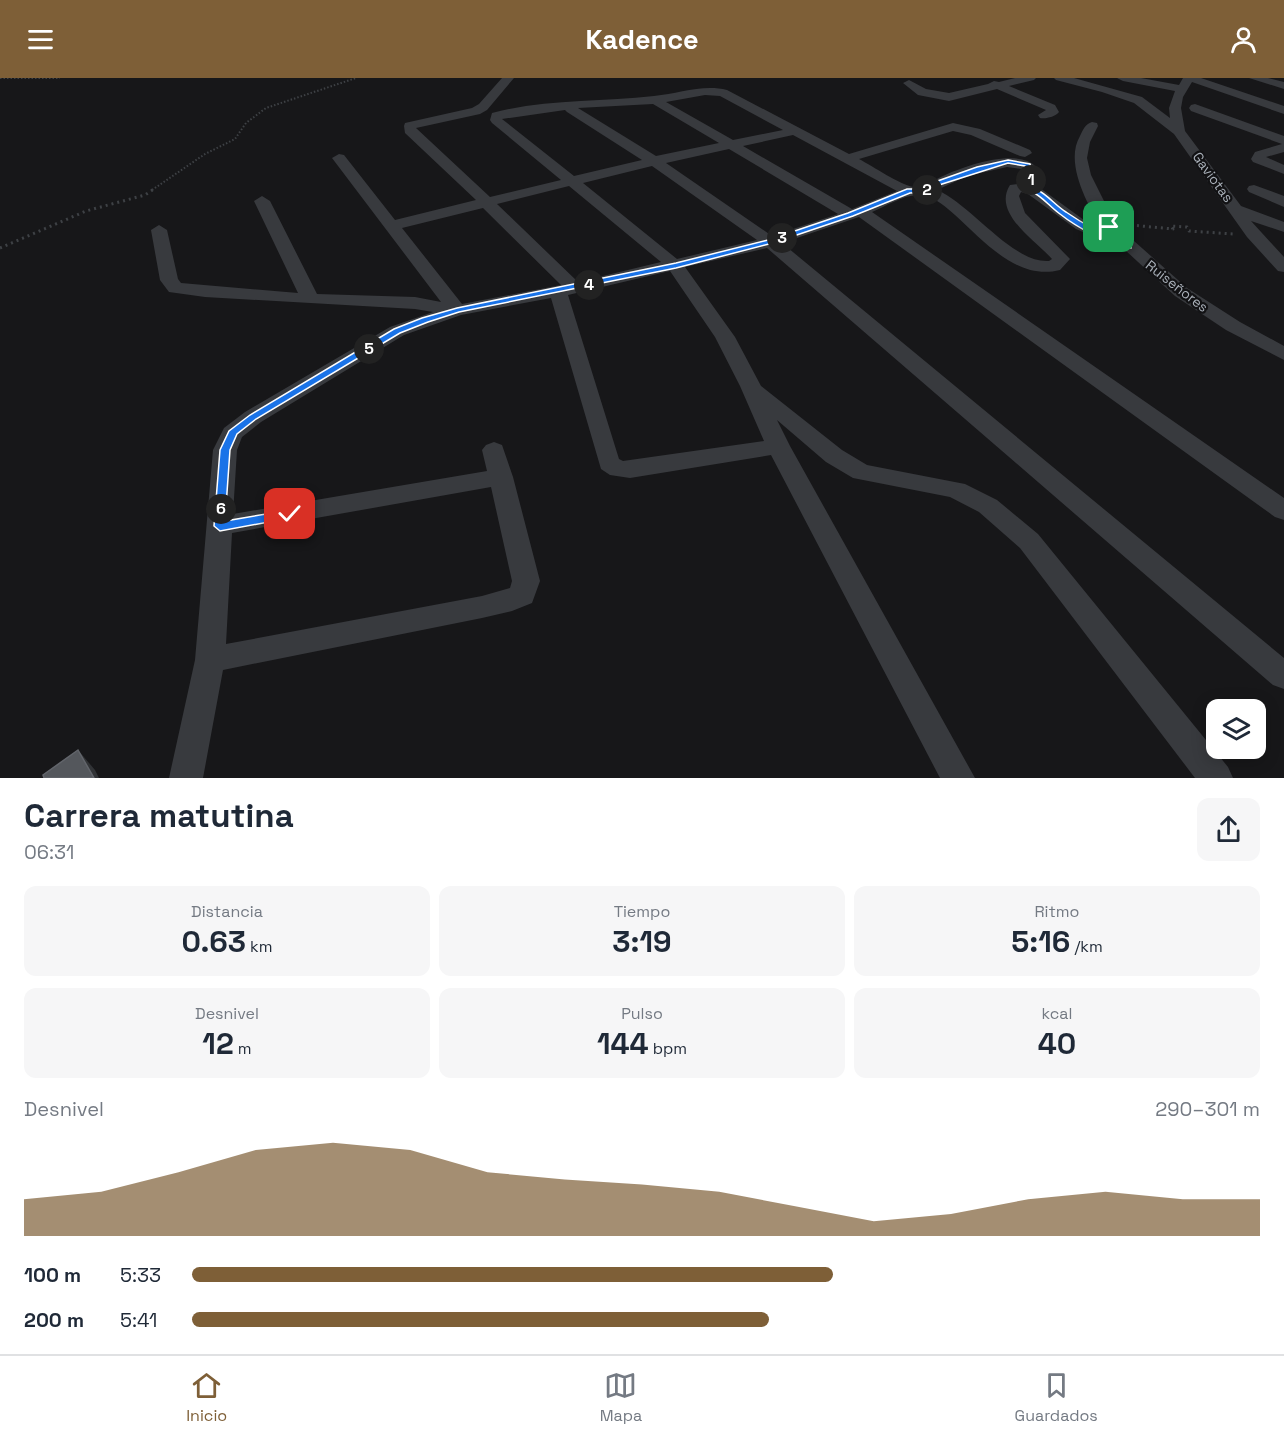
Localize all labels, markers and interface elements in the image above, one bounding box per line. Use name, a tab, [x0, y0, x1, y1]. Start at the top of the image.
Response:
text: Kadence	[585, 22, 699, 57]
icon: menu	[24, 23, 57, 56]
icon: person	[1227, 23, 1260, 56]
street label: Gaviotas	[1189, 148, 1237, 206]
pin: 1	[1016, 165, 1046, 195]
text: 1	[1027, 169, 1035, 190]
pin: 2	[912, 175, 942, 205]
text: 2	[922, 179, 932, 200]
pin	[1083, 201, 1134, 252]
icon: arrive	[1092, 210, 1125, 243]
pin: 3	[767, 223, 797, 253]
text: 3	[777, 227, 787, 248]
street label: Ruiseñores	[1142, 256, 1212, 316]
pin: 4	[574, 270, 604, 300]
text: 4	[584, 274, 594, 295]
pin: 5	[354, 334, 384, 364]
text: 5	[364, 338, 374, 359]
pin	[264, 488, 315, 539]
pin: 6	[206, 494, 236, 524]
icon: check	[273, 497, 306, 530]
text: 6	[216, 498, 226, 519]
map controls	[1206, 699, 1266, 759]
button: layers	[1206, 699, 1266, 759]
text: Carrera matutina	[24, 795, 294, 837]
button: share	[1197, 798, 1260, 861]
text: 06:31	[24, 839, 74, 865]
text: Distancia	[191, 901, 263, 922]
text: Tiempo	[614, 901, 670, 922]
text: Ritmo	[1034, 901, 1080, 922]
text: 0.63	[182, 922, 246, 961]
text: 3:19	[612, 922, 672, 961]
text: 5:16	[1011, 922, 1070, 961]
text: km	[246, 936, 272, 957]
text: /km	[1070, 936, 1103, 957]
text: Desnivel	[195, 1003, 259, 1024]
text: Pulso	[621, 1003, 663, 1024]
text: kcal	[1042, 1003, 1072, 1024]
text: 12	[202, 1024, 234, 1063]
text: 144	[597, 1024, 649, 1063]
text: 40	[1038, 1024, 1076, 1063]
text: m	[234, 1038, 252, 1059]
text: bpm	[649, 1038, 687, 1059]
text: Desnivel	[24, 1096, 104, 1122]
text: 290–301 m	[1155, 1096, 1260, 1122]
text: 100 m	[24, 1262, 81, 1288]
text: 5:33	[120, 1262, 161, 1288]
text: 200 m	[24, 1307, 84, 1333]
text: 5:41	[120, 1307, 157, 1333]
tab: Inicio	[186, 1369, 227, 1426]
tab: Mapa	[600, 1369, 642, 1426]
tab: Guardados	[1015, 1369, 1098, 1426]

